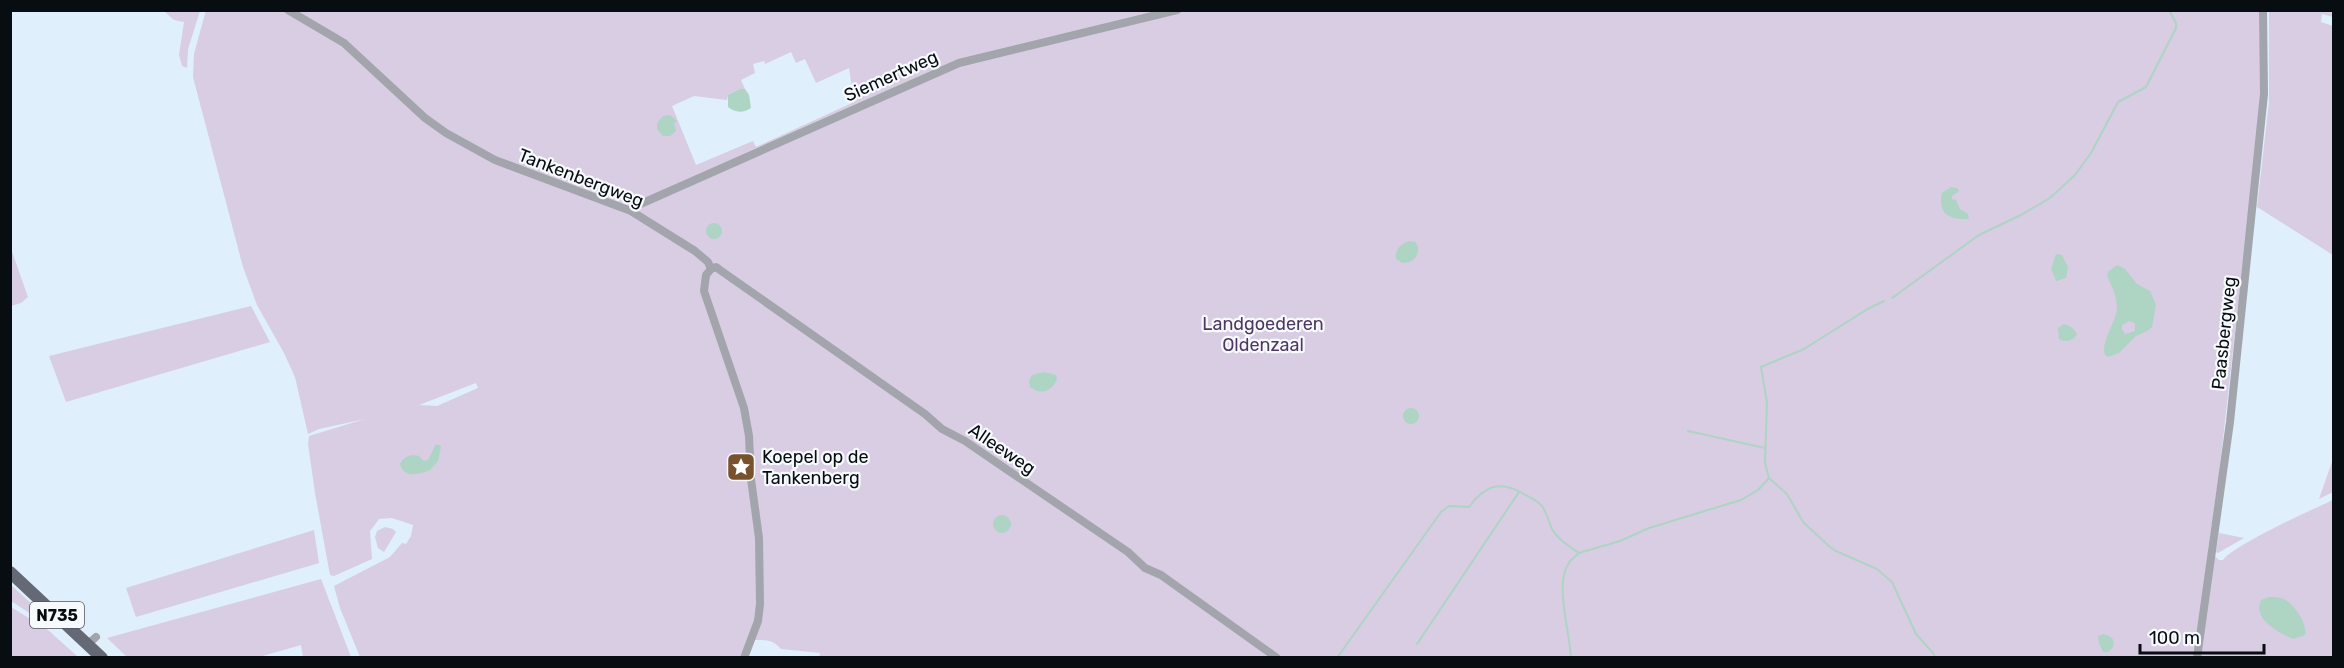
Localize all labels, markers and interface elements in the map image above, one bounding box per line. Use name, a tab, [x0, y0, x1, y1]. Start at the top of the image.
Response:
street label: Siemertweg	[841, 45, 941, 107]
street label: Tankenbergweg	[515, 144, 647, 212]
street label: Paasbergweg	[2207, 275, 2241, 391]
park label: Landgoederen Oldenzaal	[1202, 313, 1324, 356]
street label: Alleeweg	[964, 419, 1040, 479]
place label: Koepel op de Tankenberg	[762, 446, 869, 489]
place icon: Koepel op de Tankenberg	[725, 451, 757, 483]
road number: N735	[30, 602, 84, 628]
scale bar	[2140, 617, 2264, 655]
text: 100 m	[2149, 627, 2200, 649]

